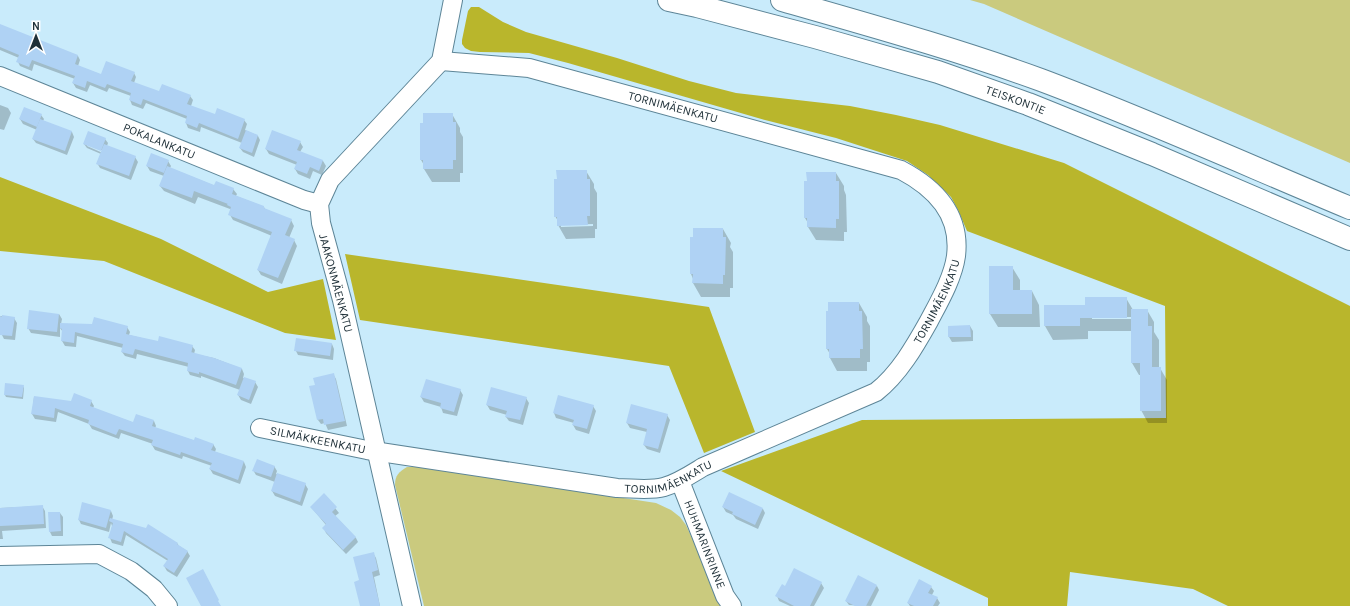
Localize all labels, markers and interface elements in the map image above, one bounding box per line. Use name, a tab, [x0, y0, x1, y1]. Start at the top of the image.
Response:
north arrow	[16, 16, 56, 56]
text: N	[32, 20, 40, 33]
street label: TEISKONTIE	[984, 83, 1048, 117]
street label: TORNIMÄENKATU	[627, 88, 719, 126]
street label: POKALANKATU	[121, 120, 198, 162]
street label: JAAKONMÄENKATU	[316, 232, 356, 334]
street label: TORNIMÄENKATU	[910, 258, 962, 346]
street label: SILMÄKKEENKATU	[269, 423, 367, 457]
street label: TORNIMÄENKATU	[624, 457, 714, 496]
street label: HUHMARINRINNE	[681, 498, 728, 591]

